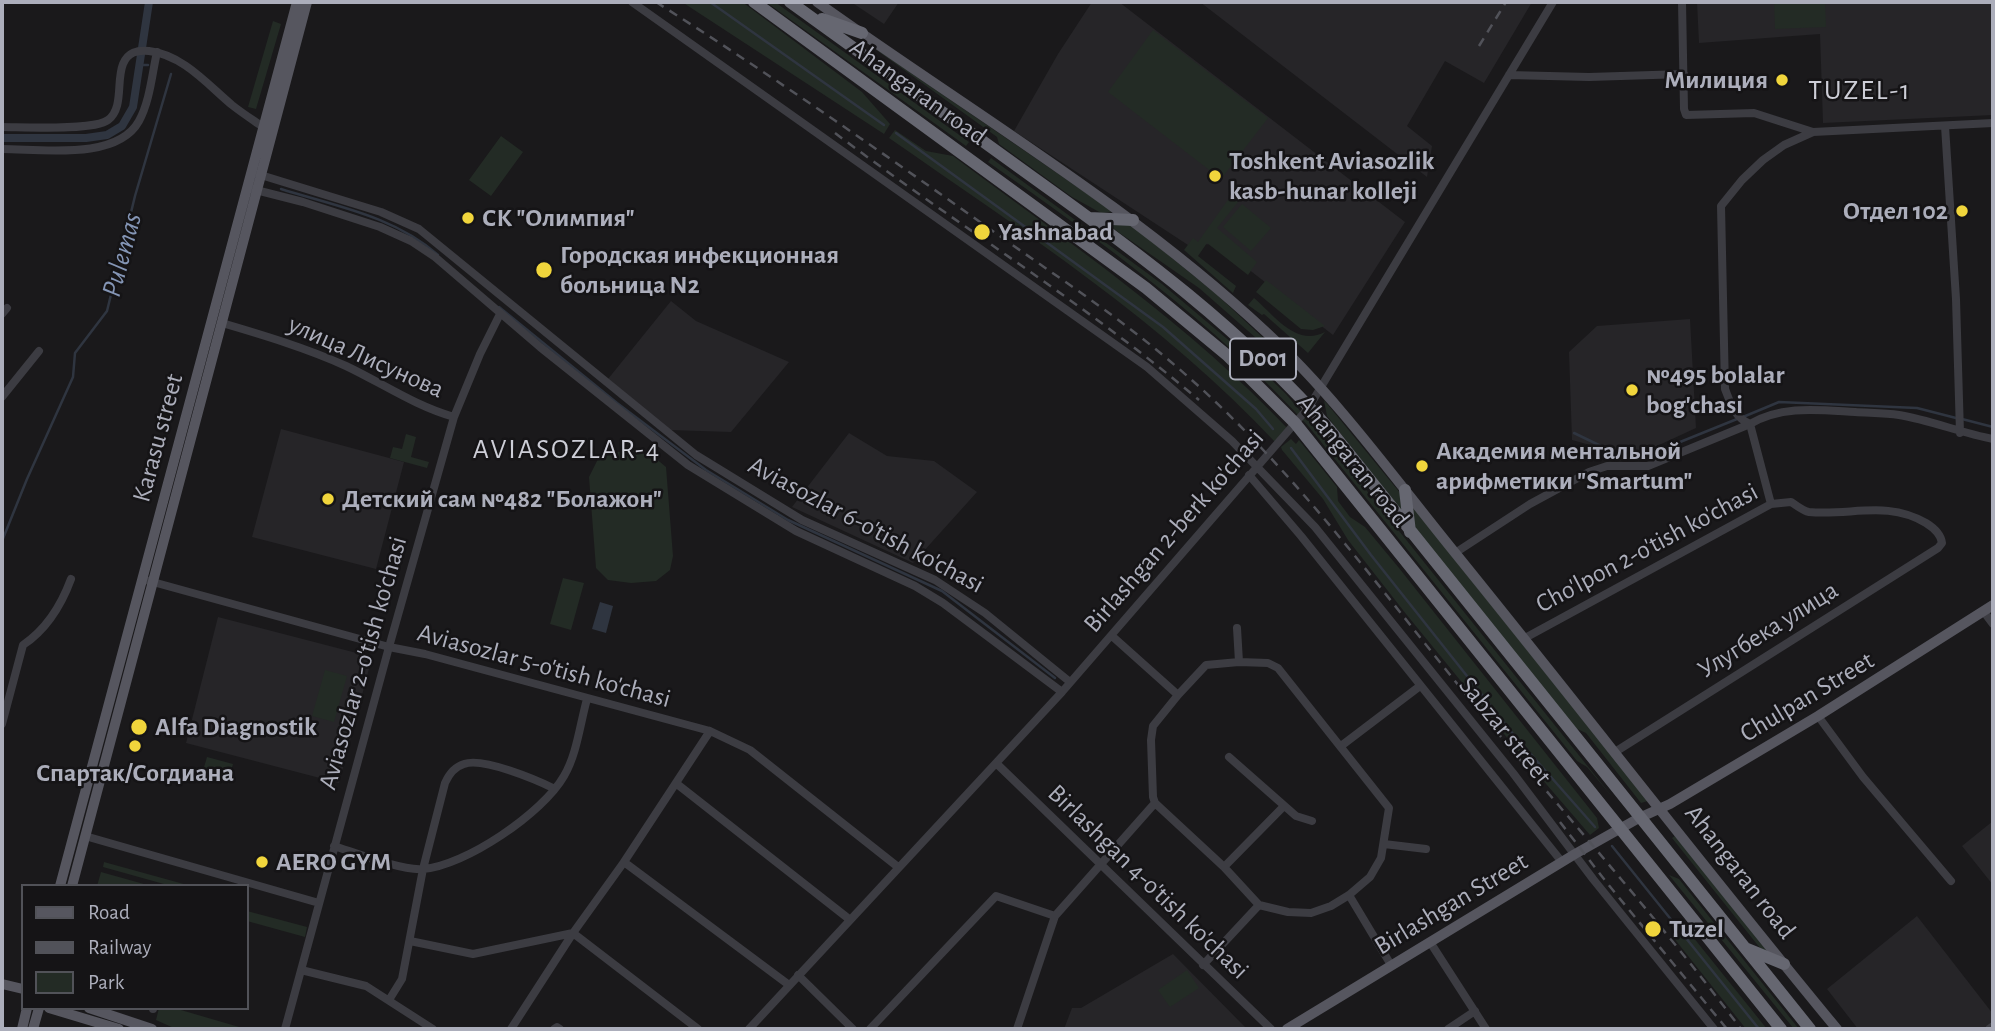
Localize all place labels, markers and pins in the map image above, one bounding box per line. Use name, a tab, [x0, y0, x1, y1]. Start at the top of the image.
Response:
place label: Милиция	[1664, 64, 1768, 96]
marker: Милиция	[1774, 72, 1790, 88]
place label: Toshkent Aviasozlik kasb-hunar kolleji	[1229, 145, 1434, 206]
marker: Toshkent Aviasozlik kasb-hunar kolleji	[1207, 168, 1223, 184]
place label: Отдел 102	[1843, 195, 1948, 227]
place label: СК "Олимпия"	[482, 202, 635, 234]
marker: Отдел 102	[1954, 203, 1970, 219]
marker: СК "Олимпия"	[460, 210, 476, 226]
place label: Yashnabad	[998, 216, 1113, 248]
marker: Yashnabad	[972, 222, 992, 242]
place label: Городская инфекционная больница N2	[560, 239, 839, 300]
marker: Городская инфекционная больница N2	[534, 260, 554, 280]
place label: №495 bolalar bog'chasi	[1646, 359, 1784, 420]
marker: №495 bolalar bog'chasi	[1624, 382, 1640, 398]
place label: Академия ментальной арифметики "Smartum"	[1436, 435, 1692, 496]
marker: Академия ментальной арифметики "Smartum"	[1414, 458, 1430, 474]
place label: Детский сам №482 "Болажон"	[342, 483, 662, 515]
marker: Детский сам №482 "Болажон"	[320, 491, 336, 507]
place label: Alfa Diagnostik	[155, 711, 317, 743]
marker: Alfa Diagnostik	[129, 717, 149, 737]
marker: Спартак/Согдиана	[127, 738, 143, 754]
place label: Спартак/Согдиана	[36, 757, 234, 789]
place label: AERO GYM	[276, 846, 391, 878]
marker: AERO GYM	[254, 854, 270, 870]
place label: Tuzel	[1669, 913, 1724, 945]
marker: Tuzel	[1643, 919, 1663, 939]

